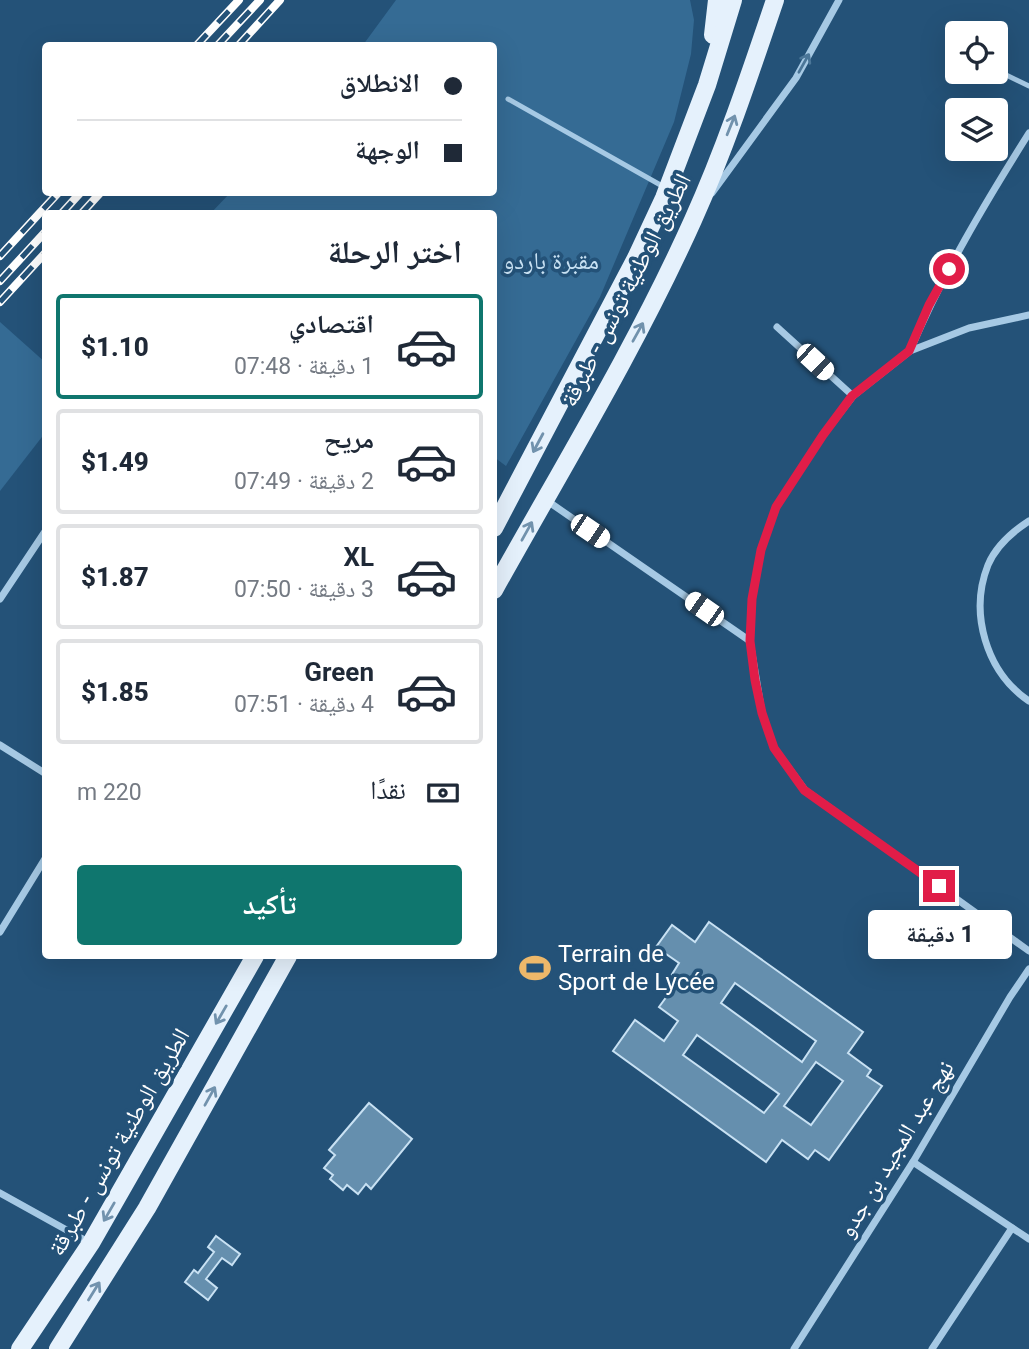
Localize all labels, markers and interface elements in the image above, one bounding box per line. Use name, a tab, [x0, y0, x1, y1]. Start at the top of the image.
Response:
map controls	[945, 21, 1008, 161]
button: locate	[945, 21, 1008, 84]
one-way arrow	[797, 54, 811, 74]
text: الانطلاق	[340, 68, 420, 98]
button: layers	[945, 98, 1008, 161]
one-way arrow	[725, 114, 738, 136]
text: الوجهة	[355, 135, 420, 165]
street label: الطريق الوطنية تونس - طبرقة	[555, 169, 697, 411]
text: اختر الرحلة	[328, 233, 462, 271]
park label: مقبرة باردو	[503, 247, 599, 275]
route start	[933, 253, 965, 285]
text: اقتصادي	[289, 309, 374, 339]
icon: car	[395, 315, 458, 378]
one-way arrow	[632, 322, 645, 343]
text: $1.10	[81, 332, 149, 362]
car	[793, 340, 838, 384]
text: 1 دقيقة · 07:48	[234, 353, 374, 380]
text: مريح	[324, 424, 374, 454]
icon: car	[395, 430, 458, 493]
one-way arrow	[531, 432, 545, 452]
text: $1.49	[81, 447, 149, 477]
text: 2 دقيقة · 07:49	[234, 468, 374, 495]
car	[567, 511, 614, 551]
one-way arrow	[521, 521, 534, 542]
text: XL	[343, 542, 374, 572]
icon: car	[395, 545, 458, 608]
text: $1.87	[81, 562, 149, 592]
text: 3 دقيقة · 07:50	[234, 576, 374, 603]
car	[681, 588, 728, 630]
text: Green	[304, 657, 374, 687]
icon: car	[395, 660, 458, 723]
text: $1.85	[81, 677, 149, 707]
text: 4 دقيقة · 07:51	[234, 691, 374, 718]
icon: cash	[424, 774, 462, 812]
text: نقدًا	[370, 775, 406, 805]
text: 220 m	[77, 779, 142, 806]
button: تأكيد	[77, 865, 462, 945]
route end	[923, 870, 955, 902]
callout: 1 دقيقة	[867, 910, 1011, 959]
text: 1 دقيقة	[906, 921, 974, 948]
place label: Terrain de Sport de Lycée	[558, 940, 715, 996]
sports icon: Terrain de Sport de Lycée	[518, 951, 552, 985]
one-way arrow	[214, 1004, 228, 1024]
street label: الطريق الوطنية تونس - طبرقة	[42, 1023, 196, 1261]
street label: نهج عبد المجيد بن جدو	[832, 1056, 961, 1243]
one-way arrow	[203, 1086, 217, 1106]
one-way arrow	[101, 1202, 115, 1222]
one-way arrow	[88, 1282, 102, 1302]

